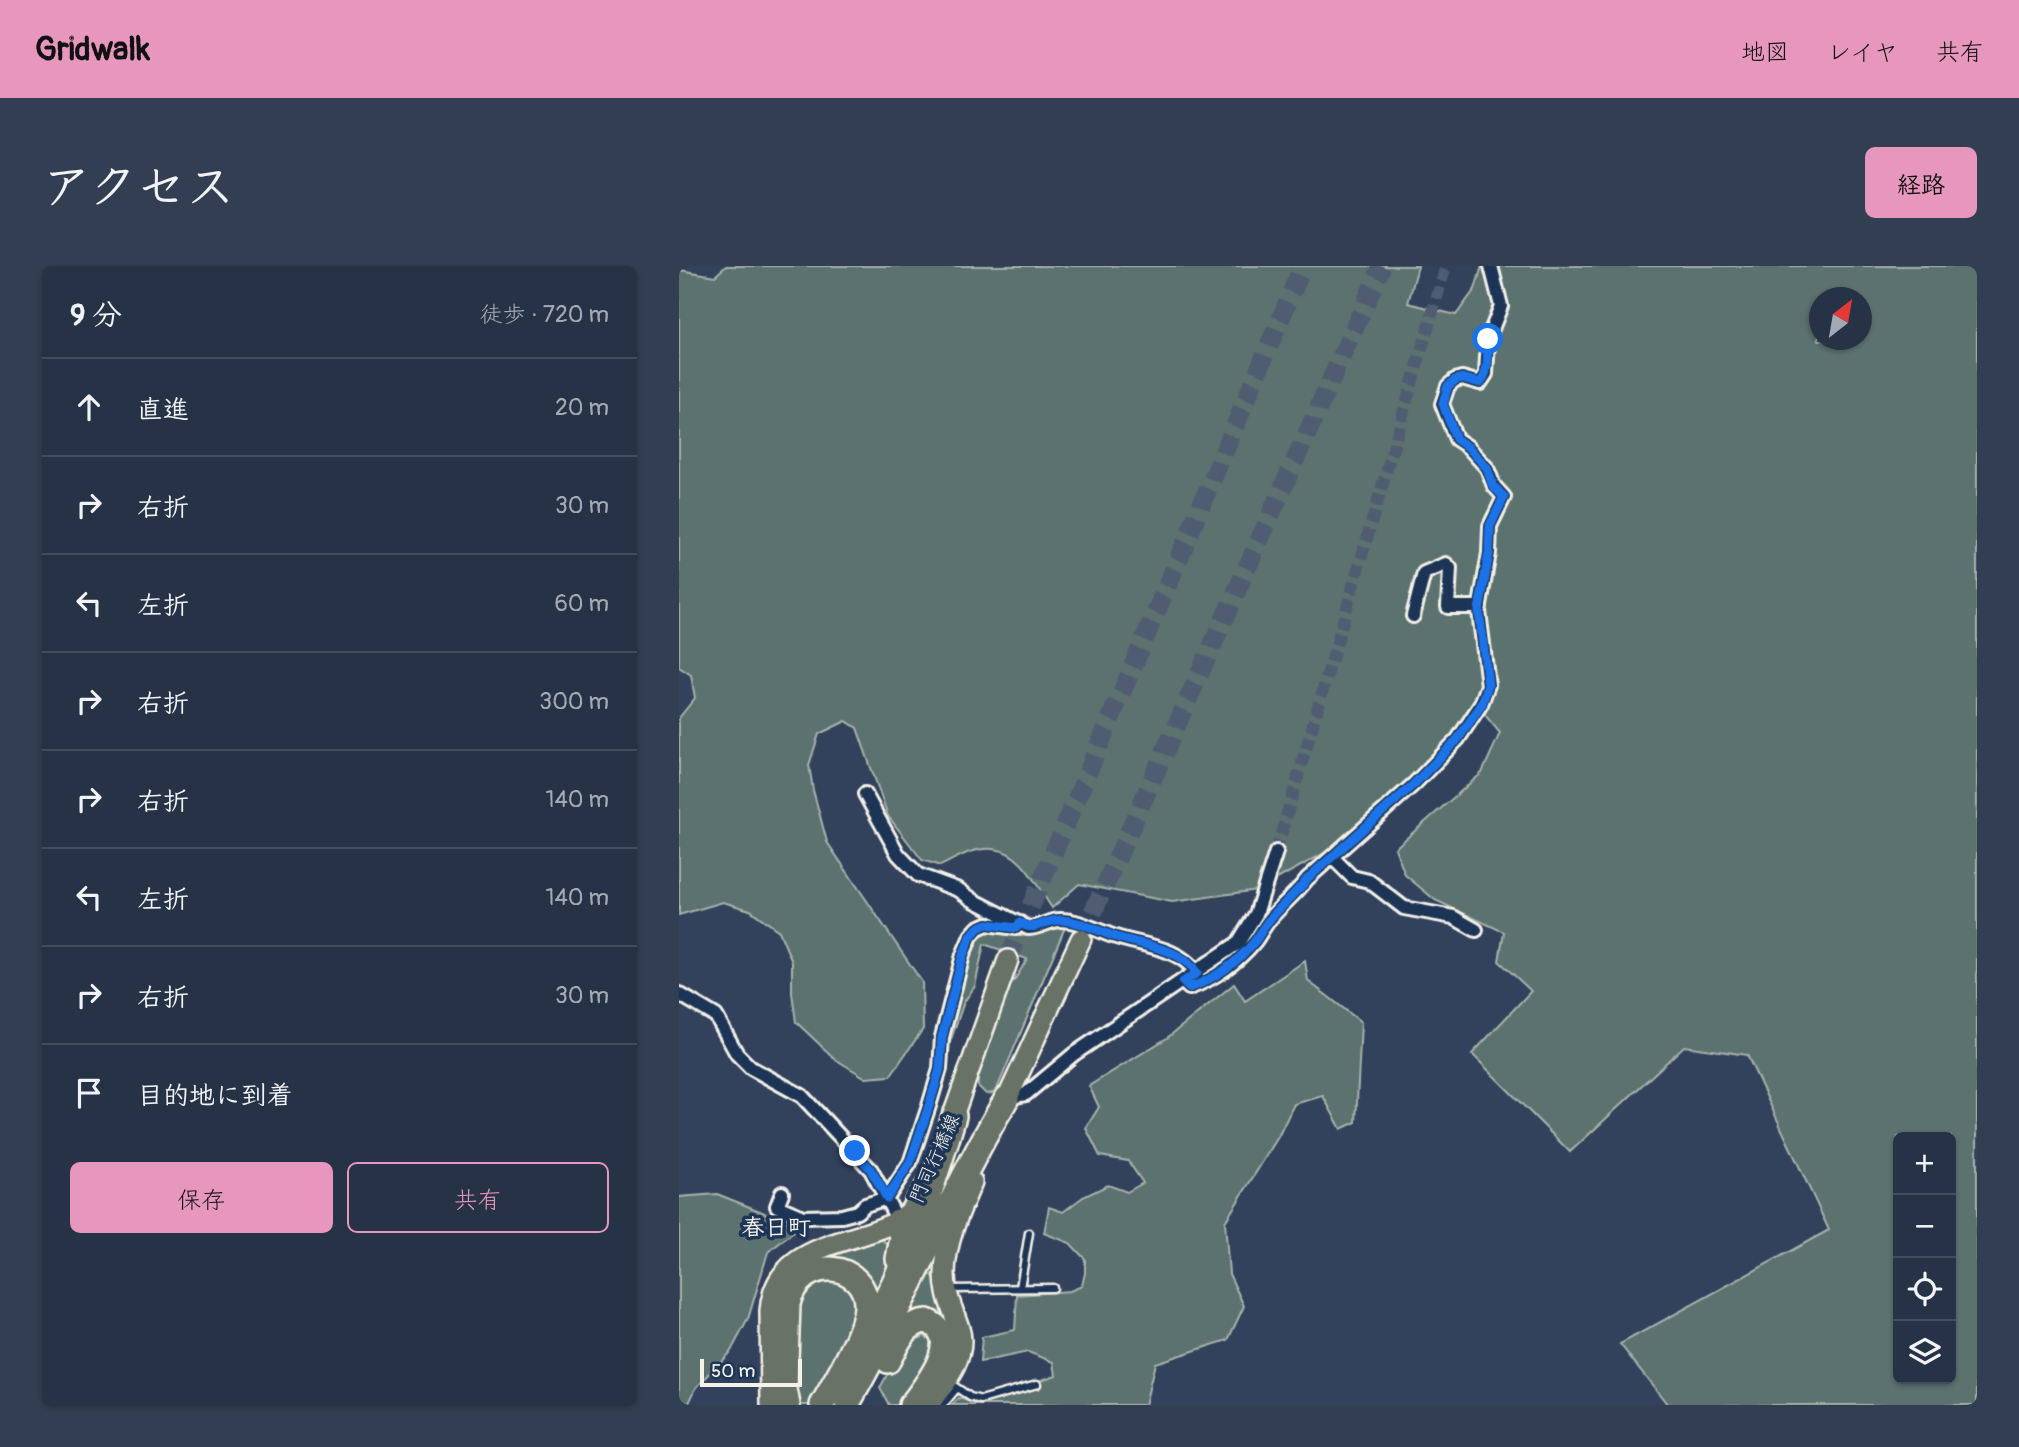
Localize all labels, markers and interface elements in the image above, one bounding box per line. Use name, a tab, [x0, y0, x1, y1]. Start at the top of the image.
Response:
text: Gridwalk	[35, 29, 150, 70]
text: 地図	[1741, 38, 1789, 67]
text: レイヤ	[1827, 38, 1898, 67]
text: 共有	[1936, 38, 1984, 67]
button: 経路	[1865, 147, 1977, 218]
text: アクセス	[42, 157, 235, 218]
north arrow	[1809, 287, 1872, 350]
text: 9 分	[70, 297, 122, 334]
text: 徒歩 · 720 m	[479, 300, 609, 329]
route start	[1472, 323, 1503, 354]
icon: ahead	[70, 388, 108, 426]
text: 20 m	[555, 393, 609, 422]
text: 直進	[137, 394, 189, 426]
icon: right	[70, 486, 108, 524]
text: 30 m	[555, 491, 609, 520]
text: 右折	[137, 492, 189, 524]
icon: left	[70, 584, 108, 622]
text: 60 m	[554, 589, 609, 618]
text: 左折	[137, 590, 189, 622]
icon: right	[70, 682, 108, 720]
text: 300 m	[539, 687, 609, 716]
text: 右折	[137, 688, 189, 720]
icon: right	[70, 780, 108, 818]
text: 140 m	[546, 785, 609, 814]
text: 右折	[137, 786, 189, 818]
icon: left	[70, 878, 108, 916]
text: 140 m	[546, 883, 609, 912]
text: 左折	[137, 884, 189, 916]
icon: right	[70, 976, 108, 1014]
text: 30 m	[555, 981, 609, 1010]
text: 右折	[137, 982, 189, 1014]
icon: arrive	[70, 1074, 108, 1112]
text: 目的地に到着	[137, 1080, 293, 1112]
street label: 門司行橋線	[905, 1110, 965, 1207]
map controls	[1893, 1132, 1956, 1384]
button: +	[1893, 1132, 1956, 1195]
route end	[839, 1135, 870, 1166]
button: 保存	[70, 1162, 333, 1233]
button: 共有	[347, 1162, 609, 1233]
button: −	[1893, 1195, 1956, 1258]
district label: 春日町	[742, 1213, 811, 1242]
button: locate	[1893, 1258, 1956, 1321]
button: layers	[1893, 1321, 1956, 1384]
scale bar	[700, 1356, 801, 1388]
text: 50 m	[711, 1359, 755, 1383]

